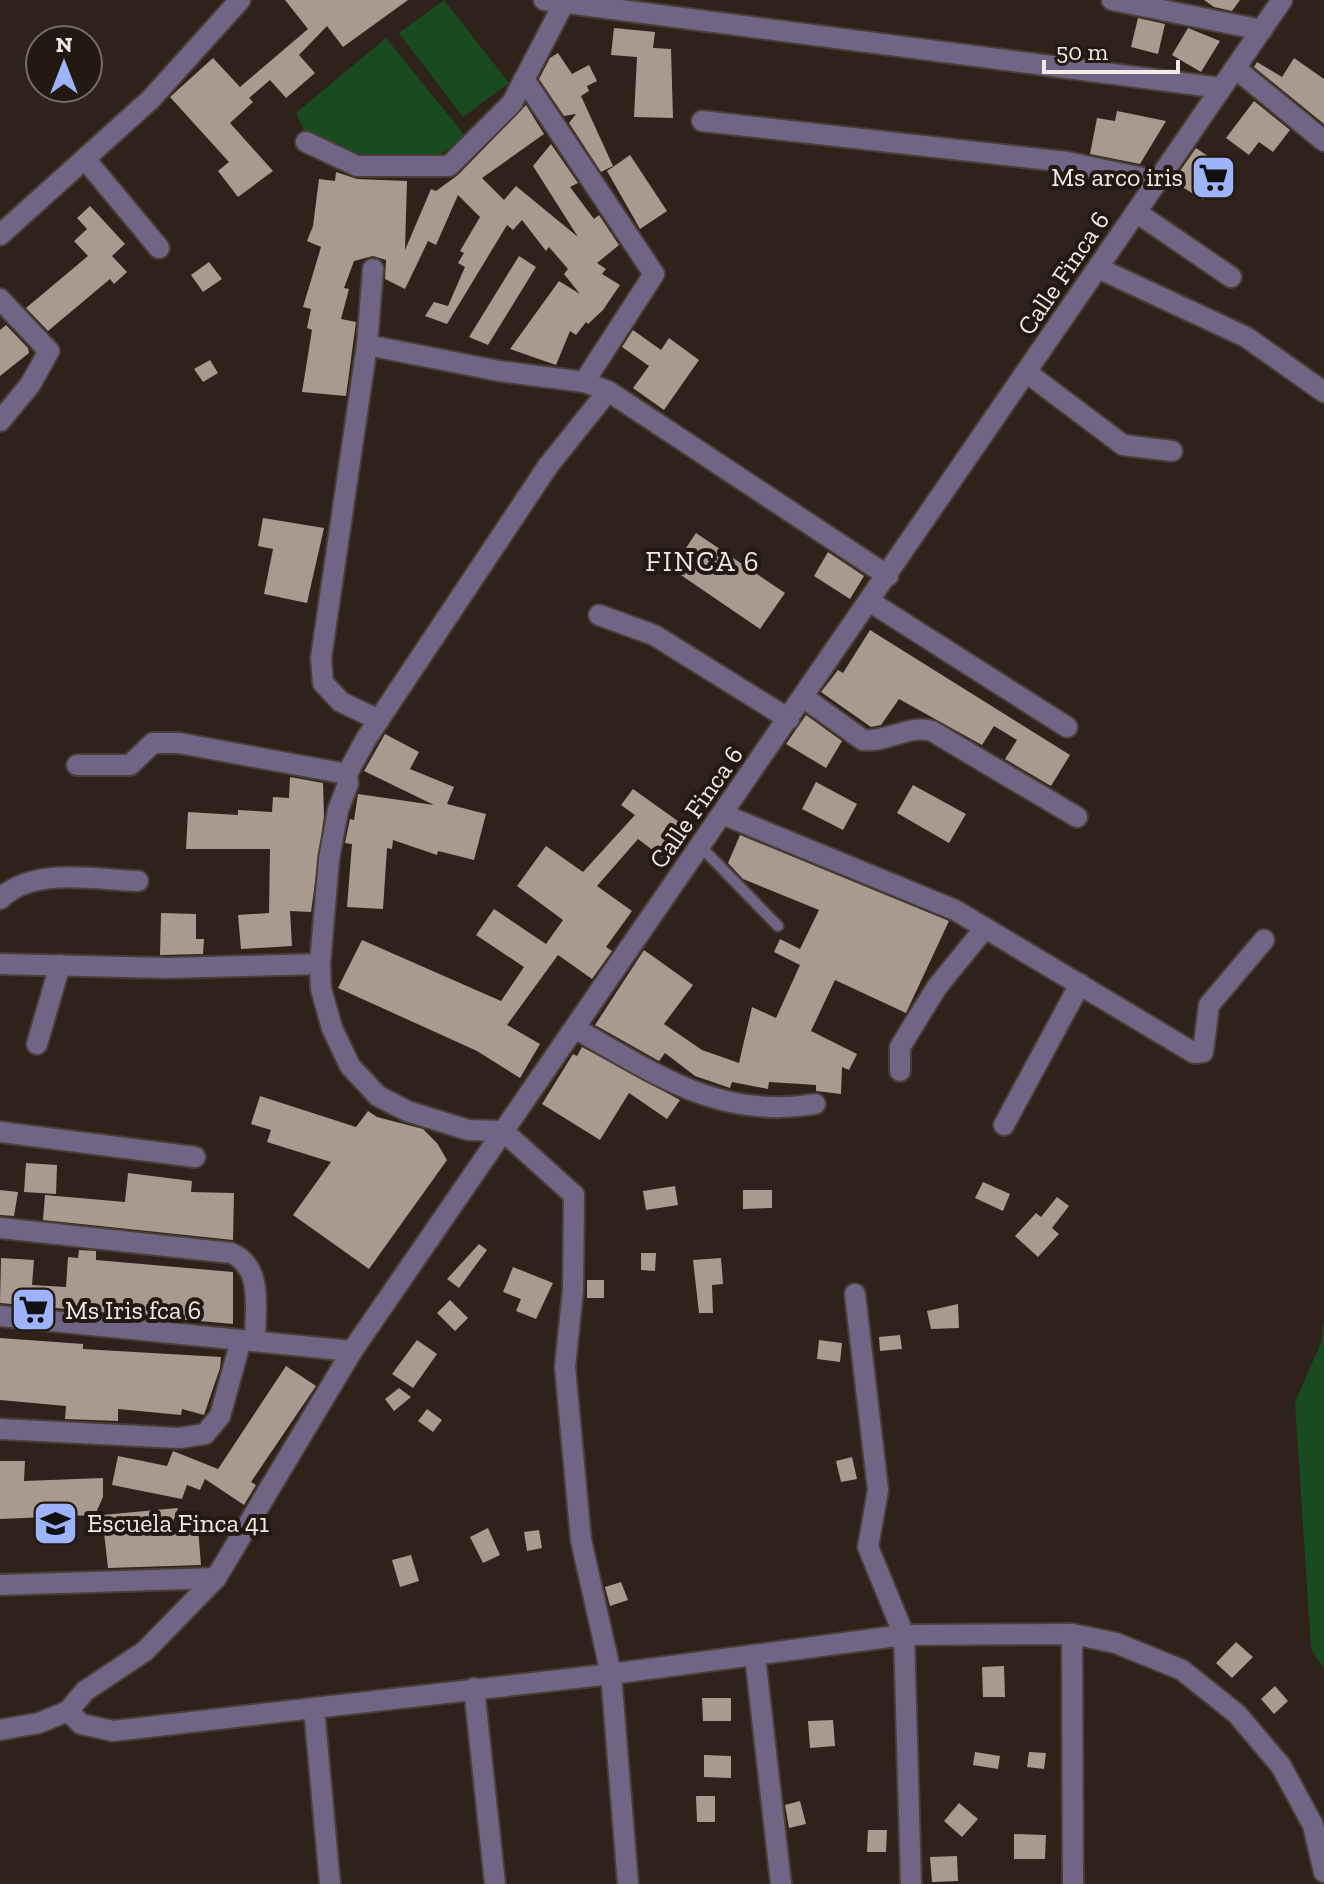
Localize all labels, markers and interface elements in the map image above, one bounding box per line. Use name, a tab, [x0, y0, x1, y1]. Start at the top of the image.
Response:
north arrow	[24, 24, 104, 104]
scale bar	[1044, 24, 1178, 74]
text: N	[56, 31, 73, 58]
text: 50 m	[1056, 37, 1109, 66]
supermarket icon: Ms arco iris	[1190, 153, 1238, 201]
place label: Ms arco iris	[1051, 161, 1183, 193]
street label: Calle Finca 6	[1010, 205, 1116, 341]
district label: FINCA 6	[645, 545, 761, 578]
street label: Calle Finca 6	[642, 740, 750, 874]
supermarket icon: Ms Iris fca 6	[10, 1286, 58, 1334]
place label: Ms Iris fca 6	[65, 1294, 201, 1326]
school or university icon: Escuela Finca 41	[32, 1499, 80, 1547]
place label: Escuela Finca 41	[87, 1507, 269, 1539]

